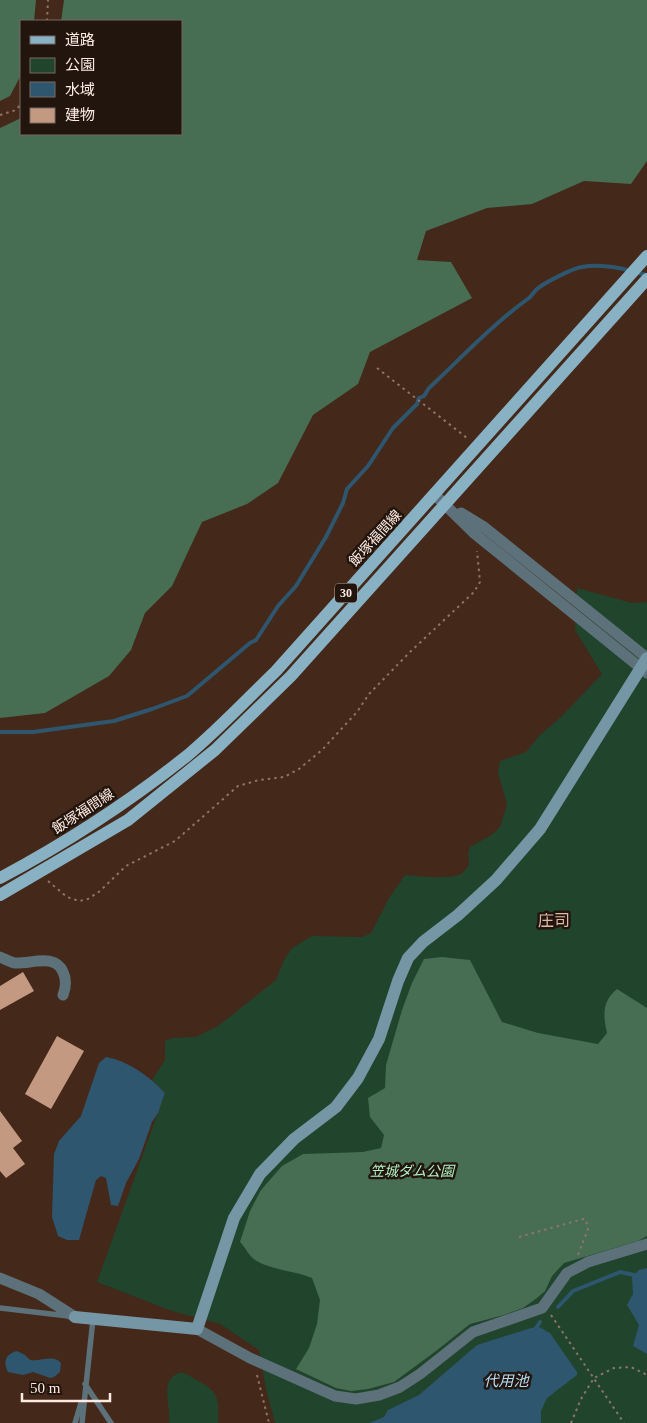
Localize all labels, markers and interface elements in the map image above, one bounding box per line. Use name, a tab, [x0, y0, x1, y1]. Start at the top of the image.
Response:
legend	[20, 20, 182, 135]
text: 道路	[65, 32, 95, 48]
text: 公園	[65, 57, 95, 73]
text: 水域	[65, 82, 95, 98]
text: 建物	[65, 107, 95, 123]
street label: 飯塚福間線	[346, 507, 404, 569]
road number: 30	[335, 584, 357, 602]
street label: 飯塚福間線	[50, 786, 117, 837]
district label: 庄司	[538, 912, 570, 929]
park label: 笠城ダム公園	[370, 1164, 456, 1179]
scale bar	[22, 1370, 110, 1402]
water label: 代用池	[483, 1373, 530, 1389]
text: 50 m	[30, 1380, 61, 1396]

